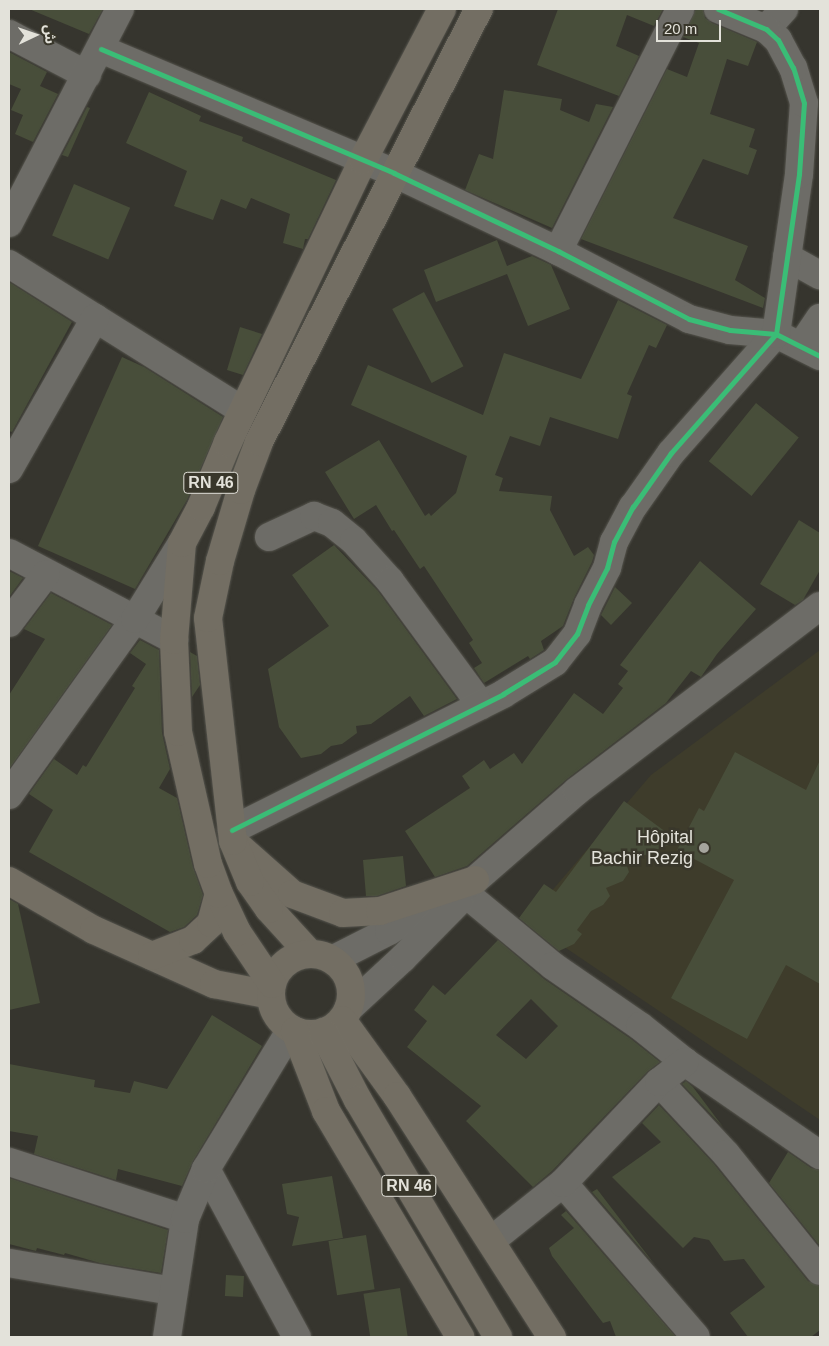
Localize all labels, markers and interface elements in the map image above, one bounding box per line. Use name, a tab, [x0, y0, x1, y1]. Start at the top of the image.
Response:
north arrow	[10, 10, 60, 60]
scale bar	[659, 10, 724, 42]
text: 20 m	[664, 20, 697, 37]
text: ش	[41, 24, 58, 44]
road number: RN 46	[182, 469, 240, 496]
place label: Hôpital Bachir Rezig	[591, 827, 693, 870]
marker: Hôpital Bachir Rezig	[697, 841, 711, 855]
road number: RN 46	[380, 1172, 438, 1200]

